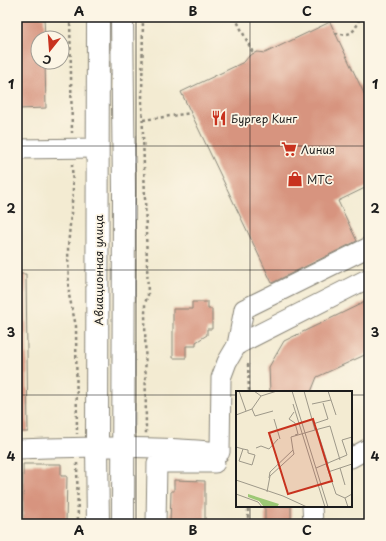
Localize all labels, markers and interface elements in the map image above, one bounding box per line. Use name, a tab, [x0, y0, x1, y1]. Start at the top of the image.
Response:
text: A	[74, 1, 84, 20]
text: B	[189, 1, 198, 20]
text: C	[302, 1, 312, 20]
north arrow	[30, 30, 70, 70]
text: С	[40, 51, 53, 69]
text: 1	[8, 74, 14, 93]
text: 1	[372, 74, 378, 93]
restaurant icon: Бургер Кинг	[210, 109, 228, 127]
place label: Бургер Кинг	[231, 110, 297, 127]
supermarket icon: Линия	[280, 140, 298, 158]
place label: Линия	[301, 141, 335, 158]
shop icon: МТС	[286, 170, 304, 188]
place label: МТС	[307, 171, 333, 188]
text: 2	[6, 198, 16, 217]
text: 2	[370, 198, 380, 217]
street label: Авиационная улица	[90, 215, 107, 325]
text: 3	[7, 322, 16, 341]
text: 3	[371, 322, 380, 341]
inset map	[236, 391, 352, 507]
text: 4	[7, 446, 16, 465]
text: 4	[371, 446, 380, 465]
text: A	[74, 520, 84, 539]
text: B	[189, 520, 198, 539]
text: C	[302, 520, 312, 539]

